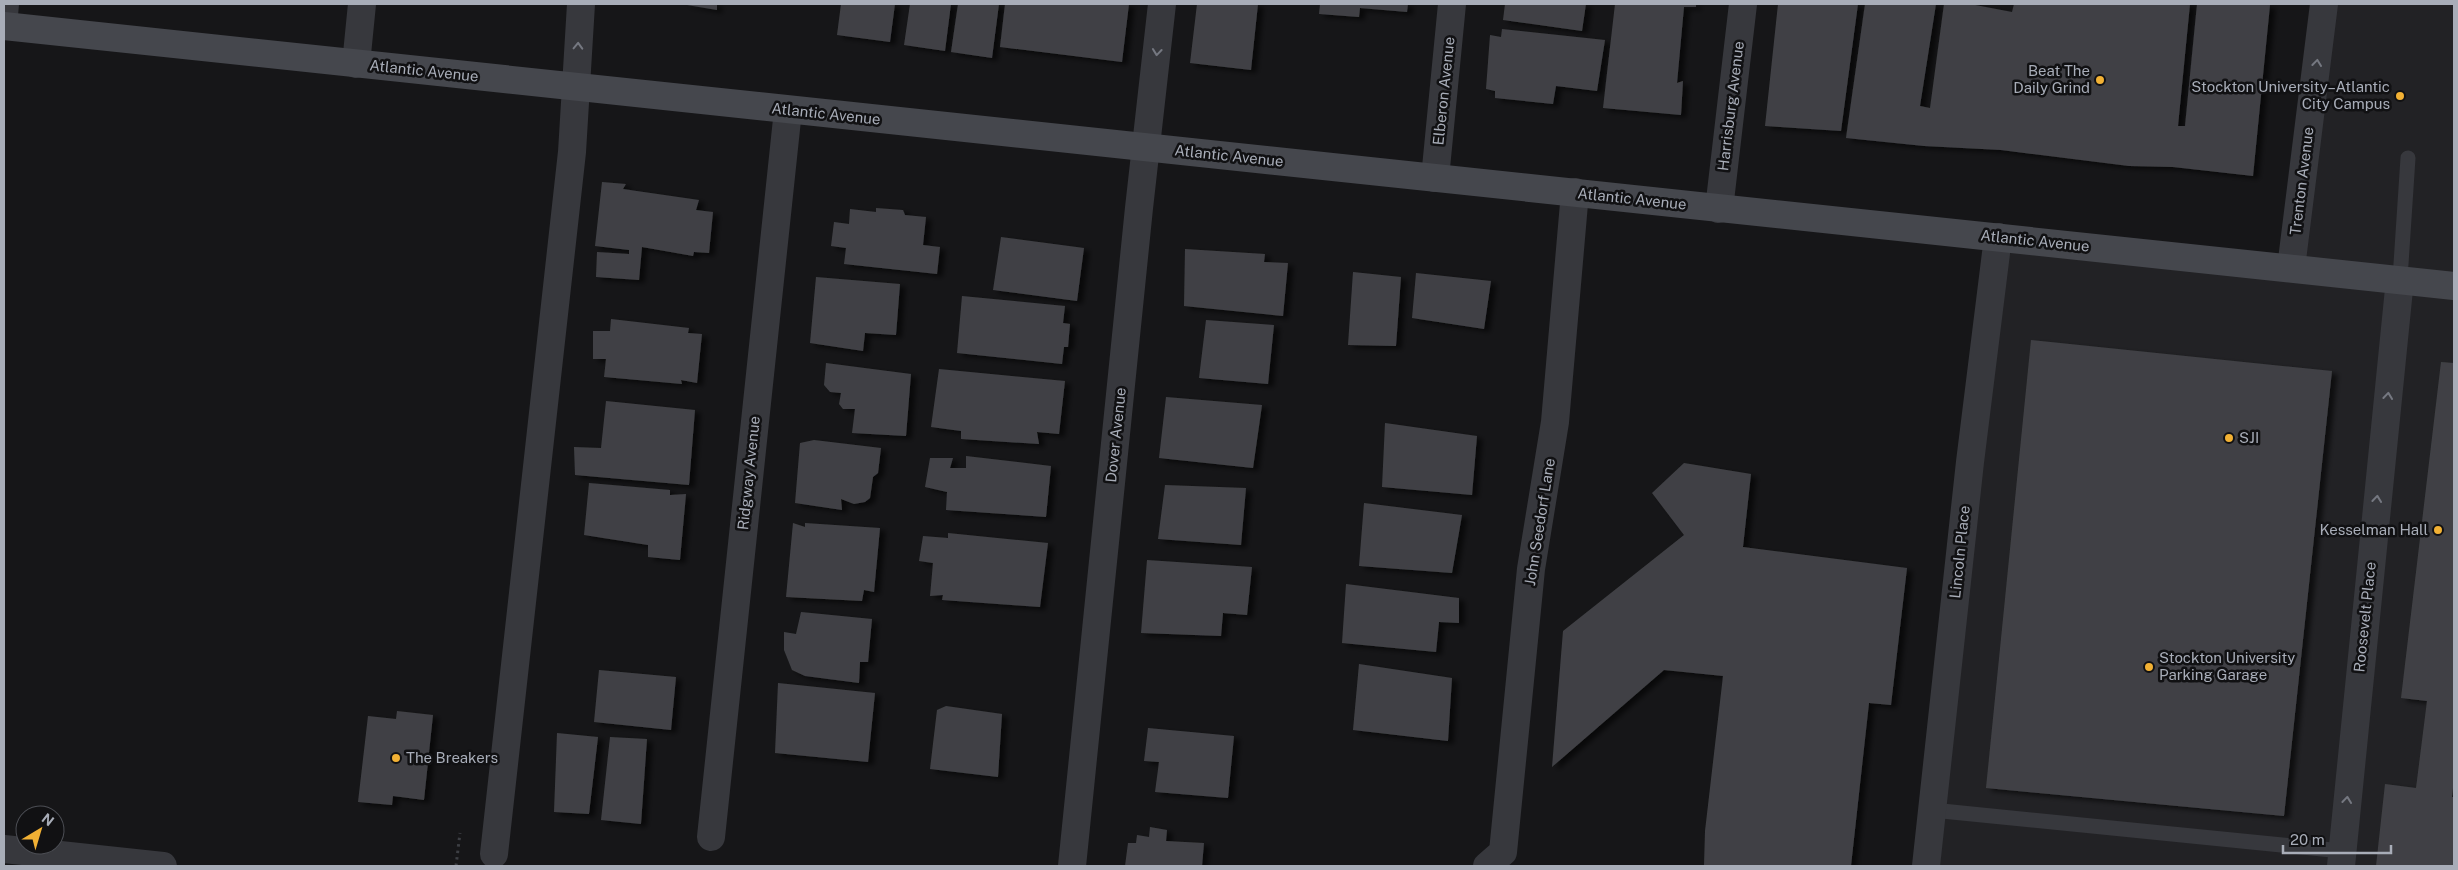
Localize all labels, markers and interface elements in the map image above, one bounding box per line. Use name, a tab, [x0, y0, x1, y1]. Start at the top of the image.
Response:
street label: Elberon Avenue	[1429, 36, 1458, 146]
street label: Harrisburg Avenue	[1714, 40, 1747, 172]
one-way arrow	[573, 41, 583, 49]
one-way arrow	[1152, 48, 1163, 56]
street label: Atlantic Avenue	[369, 56, 479, 85]
one-way arrow	[2311, 59, 2322, 67]
place label: Beat The Daily Grind	[2013, 62, 2090, 96]
marker: Beat The Daily Grind	[2094, 74, 2106, 86]
place label: Stockton University–Atlantic City Campus	[2191, 78, 2390, 112]
marker: Stockton University–Atlantic City Campus	[2394, 90, 2406, 102]
street label: Atlantic Avenue	[771, 99, 881, 128]
street label: Trenton Avenue	[2286, 126, 2317, 236]
street label: Atlantic Avenue	[1174, 141, 1284, 170]
street label: Atlantic Avenue	[1577, 184, 1687, 213]
street label: Atlantic Avenue	[1980, 226, 2090, 255]
street label: Dover Avenue	[1102, 386, 1129, 483]
one-way arrow	[2382, 391, 2393, 399]
street label: Ridgway Avenue	[734, 415, 763, 531]
place label: SJI	[2239, 429, 2259, 446]
marker: SJI	[2223, 432, 2235, 444]
street label: John Seedorf Lane	[1521, 457, 1558, 587]
one-way arrow	[2371, 495, 2382, 503]
street label: Lincoln Place	[1946, 505, 1973, 599]
place label: Kesselman Hall	[2319, 521, 2428, 538]
marker: Kesselman Hall	[2432, 524, 2444, 536]
street label: Roosevelt Place	[2350, 561, 2379, 673]
place label: Stockton University Parking Garage	[2159, 649, 2295, 683]
marker: Stockton University Parking Garage	[2143, 661, 2155, 673]
place label: The Breakers	[406, 749, 498, 766]
marker: The Breakers	[390, 752, 402, 764]
one-way arrow	[2341, 796, 2352, 804]
north arrow	[15, 805, 65, 855]
text: N	[39, 810, 57, 829]
scale bar	[2283, 822, 2390, 854]
text: 20 m	[2290, 831, 2325, 848]

